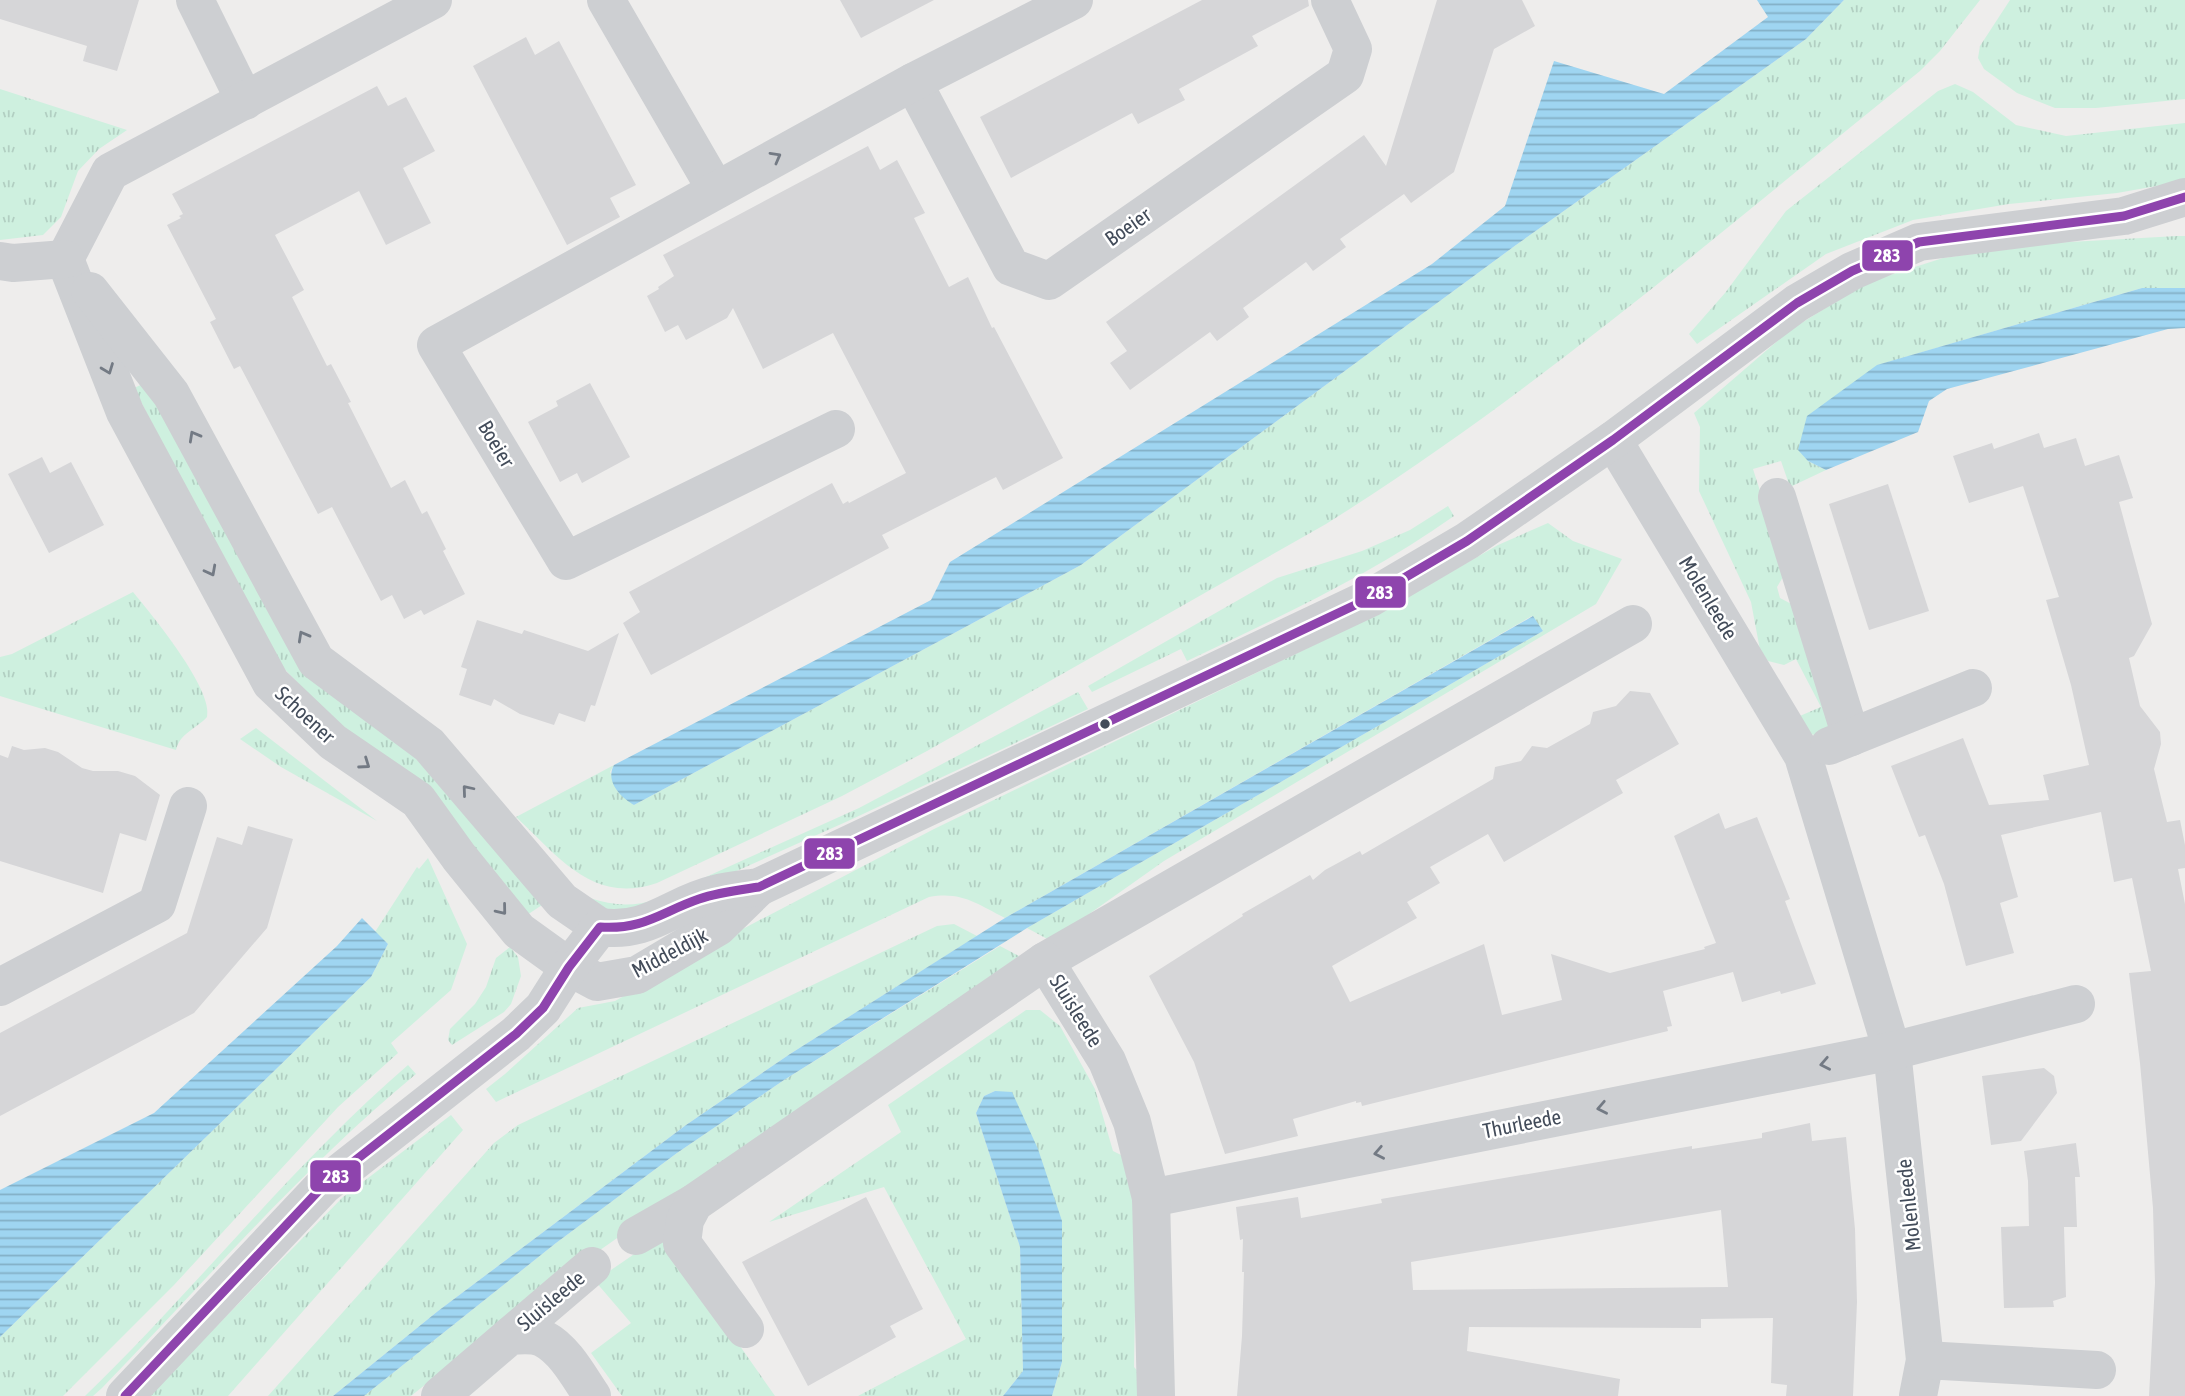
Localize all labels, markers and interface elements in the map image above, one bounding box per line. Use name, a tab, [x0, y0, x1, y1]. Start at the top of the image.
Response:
one-way arrow	[769, 152, 781, 165]
street label: Boeier	[1100, 202, 1155, 250]
line badge: 283	[1861, 239, 1914, 272]
text: 283	[1874, 244, 1900, 266]
one-way arrow	[99, 362, 113, 374]
street label: Boeier	[474, 416, 520, 472]
one-way arrow	[189, 431, 202, 443]
street label: Molenleede	[1675, 552, 1743, 643]
one-way arrow	[203, 564, 216, 576]
line badge: 283	[1354, 575, 1407, 609]
text: 283	[1367, 581, 1393, 603]
one-way arrow	[298, 631, 311, 643]
street label: Schoener	[271, 681, 341, 748]
unlabelled marker	[1098, 717, 1112, 731]
one-way arrow	[358, 756, 371, 769]
one-way arrow	[463, 785, 475, 798]
line badge: 283	[803, 837, 856, 870]
text: 283	[817, 842, 843, 864]
one-way arrow	[493, 902, 506, 915]
street label: Middeldijk	[627, 922, 712, 982]
street label: Sluisleede	[1045, 970, 1108, 1051]
one-way arrow	[1819, 1056, 1831, 1071]
one-way arrow	[1596, 1100, 1608, 1115]
street label: Thurleede	[1481, 1104, 1563, 1142]
one-way arrow	[1373, 1144, 1385, 1159]
street label: Molenleede	[1891, 1158, 1925, 1252]
line badge: 283	[309, 1159, 362, 1193]
text: 283	[323, 1165, 349, 1187]
street label: Sluisleede	[512, 1265, 589, 1335]

